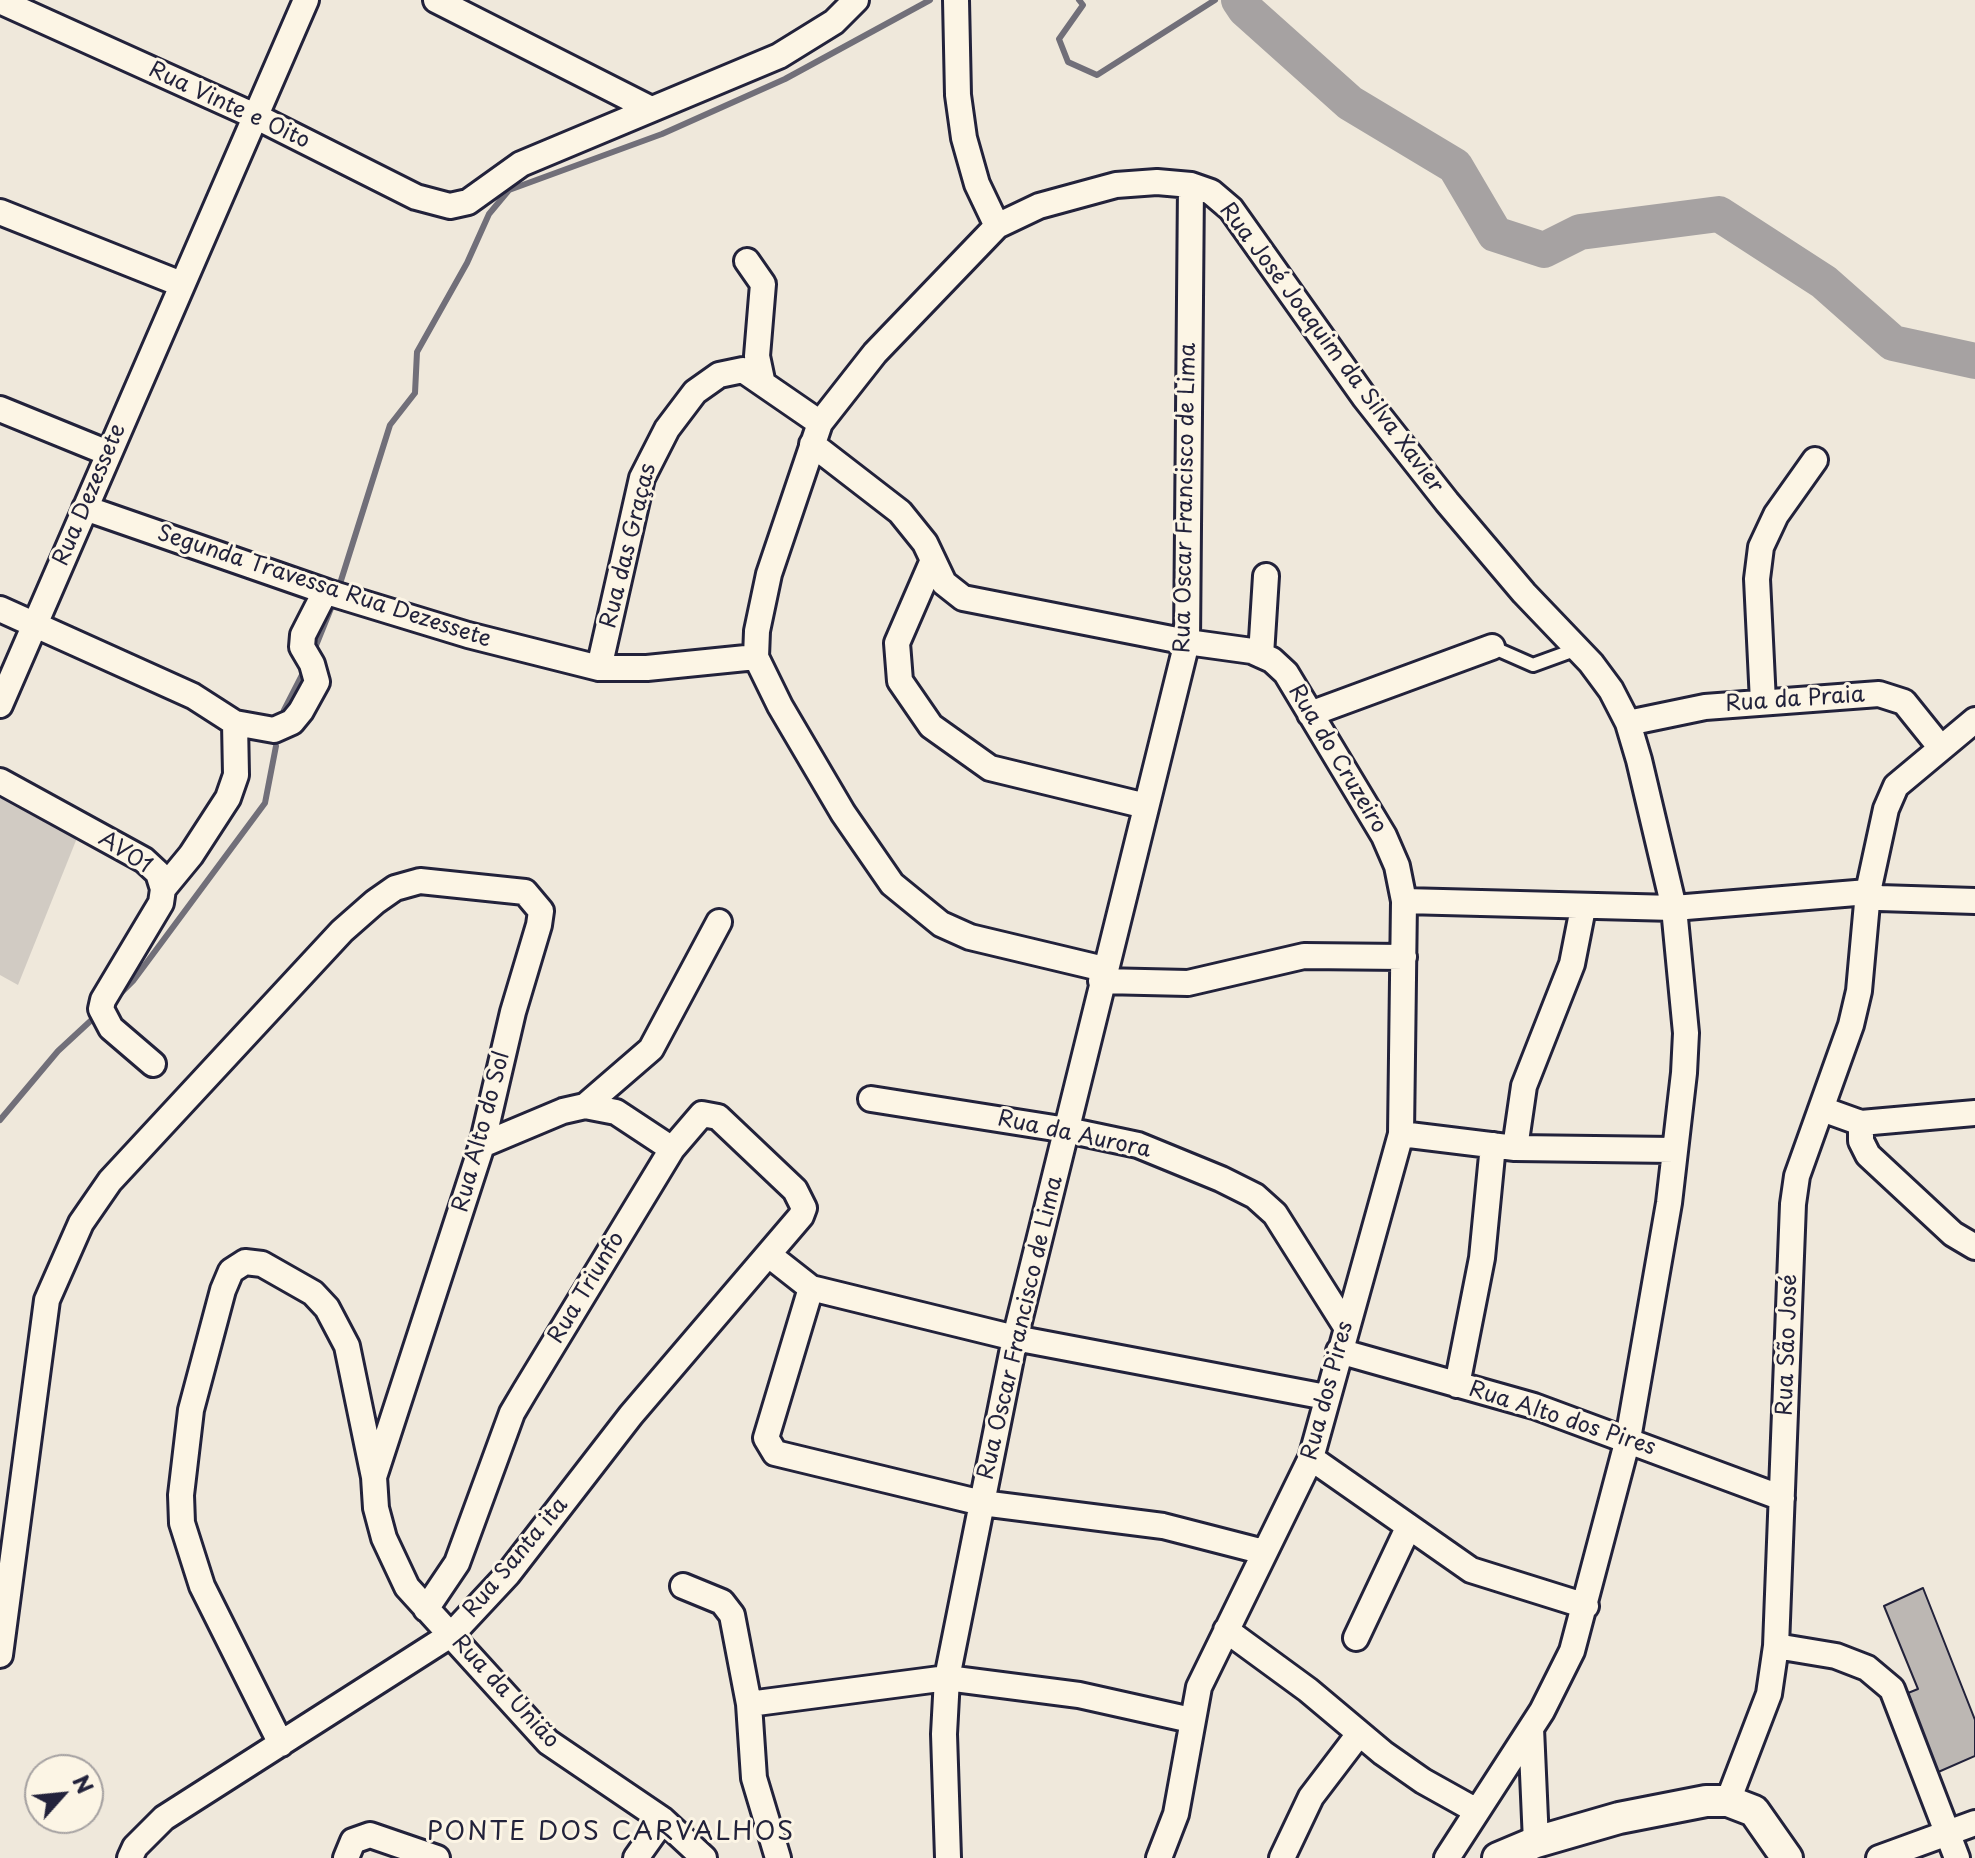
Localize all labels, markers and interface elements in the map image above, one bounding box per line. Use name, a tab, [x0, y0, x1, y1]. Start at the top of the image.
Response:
street label: Rua Vinte e Oito	[144, 57, 314, 155]
street label: Rua José Joaquim da Silva Xavier	[1213, 198, 1449, 498]
street label: Rua Oscar Francisco de Lima	[1170, 342, 1202, 654]
street label: Rua Dezessete	[48, 420, 132, 570]
street label: Rua das Graças	[596, 461, 662, 631]
street label: Segunda Travessa Rua Dezessete	[154, 520, 494, 654]
street label: Rua do Cruzeiro	[1282, 680, 1392, 838]
street label: Rua da Praia	[1724, 682, 1866, 718]
street label: AV01	[93, 826, 157, 880]
street label: Rua Alto do Sol	[448, 1049, 516, 1215]
street label: Rua da Aurora	[995, 1106, 1153, 1164]
street label: Rua Oscar Francisco de Lima	[973, 1174, 1069, 1482]
street label: Rua Triunfo	[543, 1227, 631, 1349]
street label: Rua São José	[1772, 1274, 1804, 1416]
street label: Rua dos Pires	[1297, 1319, 1359, 1463]
street label: Rua Alto dos Pires	[1465, 1376, 1659, 1462]
street label: Rua Santa ita	[458, 1493, 574, 1623]
street label: Rua da União	[446, 1630, 564, 1754]
north arrow	[24, 1754, 104, 1834]
text: N	[65, 1769, 103, 1799]
district label: PONTE DOS CARVALHOS	[427, 1817, 795, 1849]

